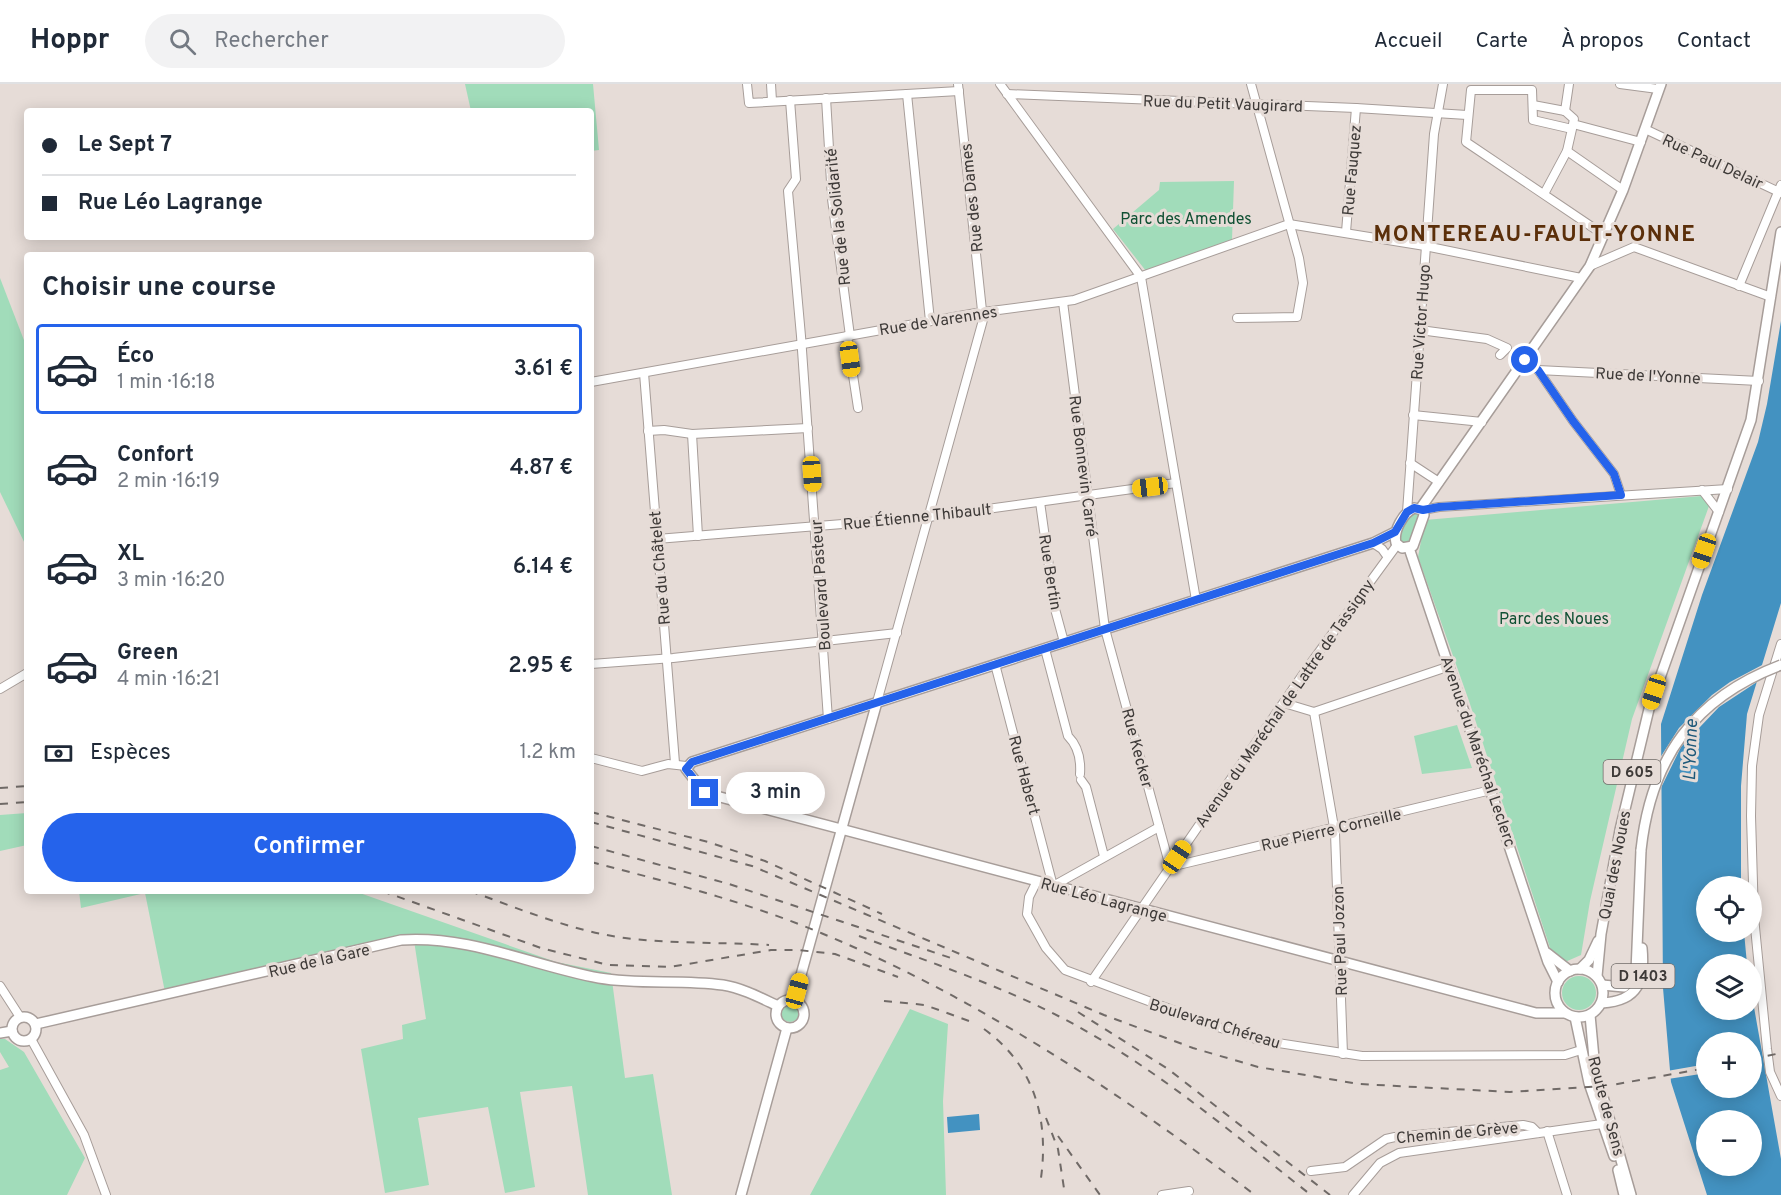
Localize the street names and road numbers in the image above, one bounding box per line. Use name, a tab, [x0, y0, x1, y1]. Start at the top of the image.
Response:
street label: Rue du Petit Vaugirard	[1143, 92, 1303, 118]
street label: Rue Fauquez	[1339, 124, 1367, 216]
street label: Rue Paul Delair	[1658, 131, 1766, 195]
street label: Rue des Dames	[957, 142, 989, 253]
street label: Rue de la Solidarité	[822, 147, 856, 287]
street label: Rue Victor Hugo	[1408, 263, 1436, 381]
street label: Rue de Varennes	[878, 303, 999, 341]
street label: Rue de l'Yonne	[1595, 364, 1701, 390]
street label: Rue Bonnevin Carré	[1063, 394, 1101, 538]
street label: Rue Étienne Thibault	[842, 498, 992, 536]
street label: Rue du Châtelet	[646, 510, 676, 626]
street label: Boulevard Pasteur	[807, 519, 837, 651]
street label: Rue Bertin	[1033, 533, 1065, 612]
street label: Avenue du Maréchal de Lattre de Tassigny	[1192, 576, 1380, 832]
street label: Avenue du Maréchal Leclerc	[1435, 654, 1519, 850]
street label: Rue Kecker	[1116, 706, 1156, 791]
street label: Rue Habert	[1003, 734, 1043, 817]
road number: D 605	[1604, 760, 1660, 784]
street label: Rue Pierre Corneille	[1259, 805, 1404, 857]
street label: Quai des Noues	[1596, 809, 1636, 922]
street label: Rue Léo Lagrange	[1038, 874, 1169, 927]
street label: Rue Paul Jozon	[1329, 886, 1353, 996]
street label: Rue de la Gare	[267, 941, 372, 983]
road number: D 1403	[1612, 964, 1674, 988]
street label: Boulevard Chéreau	[1146, 995, 1282, 1054]
street label: Route de Sens	[1582, 1054, 1628, 1159]
street label: Chemin de Grève	[1395, 1119, 1519, 1149]

